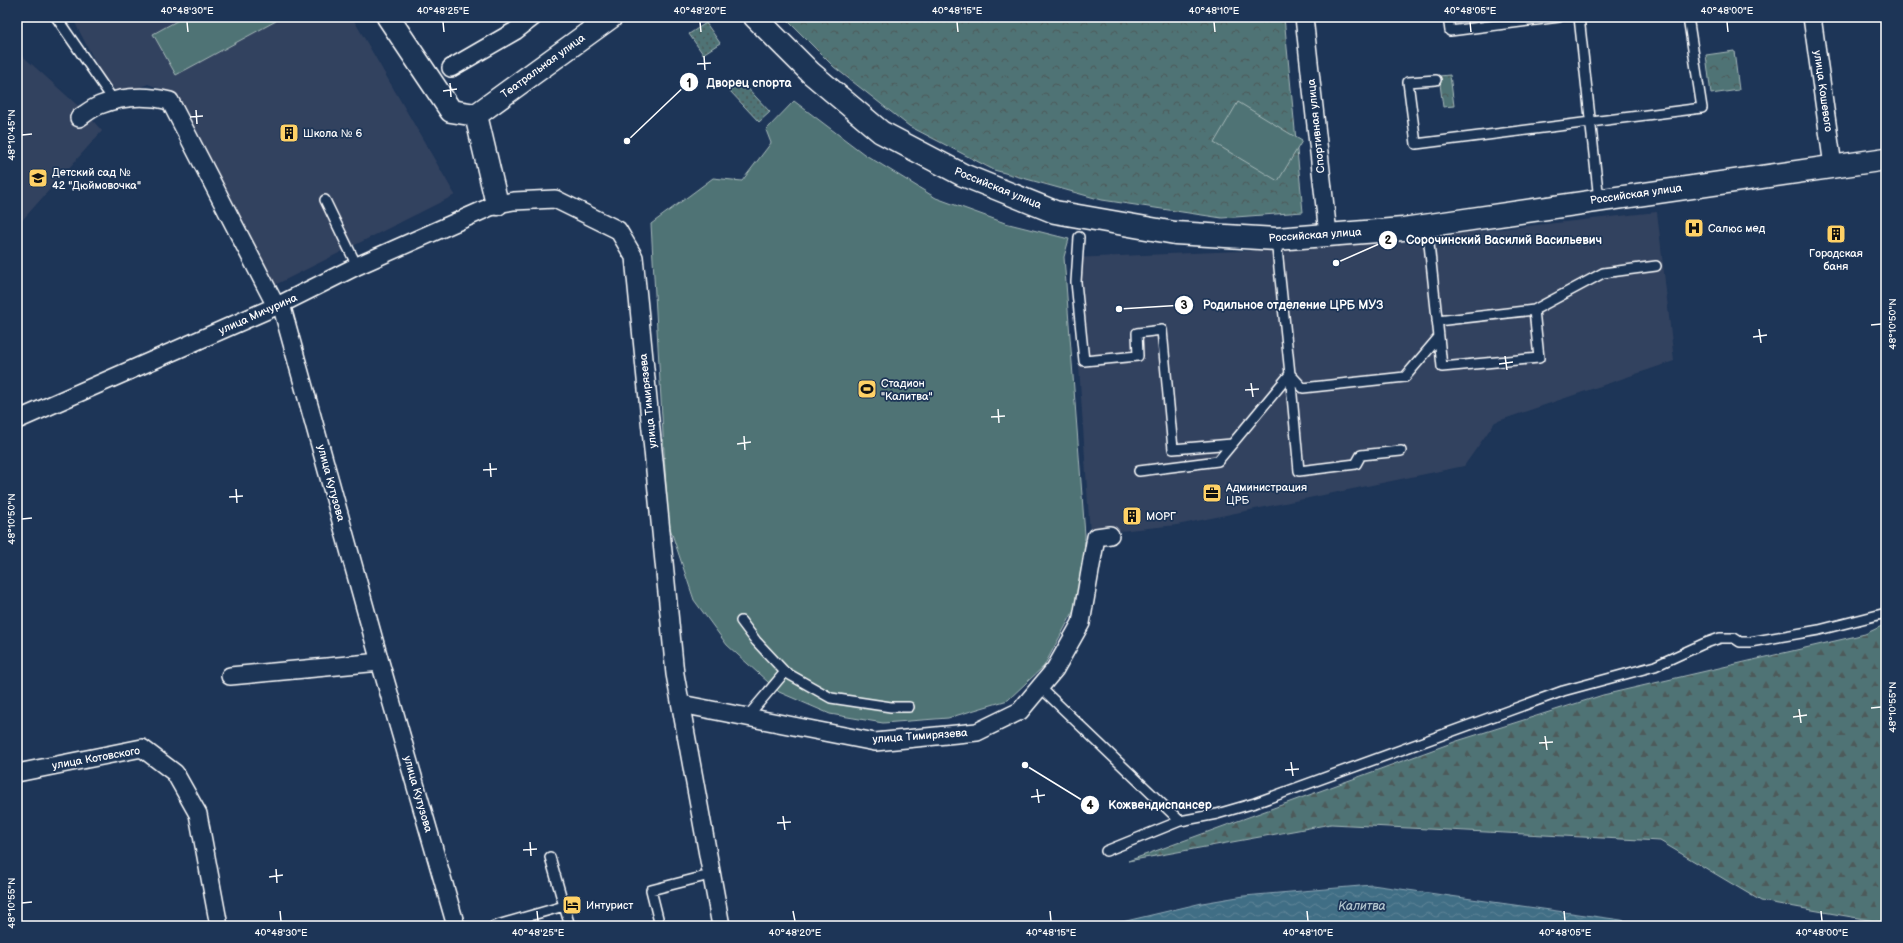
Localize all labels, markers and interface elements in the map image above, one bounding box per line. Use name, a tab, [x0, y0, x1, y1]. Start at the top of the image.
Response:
text: 40°48'30"E	[160, 5, 214, 17]
text: 40°48'25"E	[417, 5, 470, 17]
text: 40°48'20"E	[674, 5, 727, 17]
text: 40°48'15"E	[932, 5, 983, 17]
text: 40°48'10"E	[1189, 5, 1240, 17]
text: 40°48'05"E	[1444, 5, 1497, 17]
text: 40°48'00"E	[1701, 5, 1754, 17]
street label: Театральная улица	[498, 31, 588, 101]
street label: улица Кошевого	[1811, 49, 1835, 133]
callout: Дворец спорта	[679, 70, 800, 94]
text: 1	[686, 76, 692, 91]
text: Дворец спорта	[707, 76, 792, 91]
street label: Спортивная улица	[1305, 78, 1327, 174]
text: 48°10'45"N	[6, 109, 18, 161]
building icon: Школа № 6	[278, 122, 300, 144]
place label: Школа № 6	[303, 127, 362, 140]
street label: Российская улица	[952, 165, 1044, 212]
place label: Детский сад № 42 "Дюймовочка"	[52, 166, 141, 192]
school or university icon: Детский сад № 42 "Дюймовочка"	[27, 167, 49, 189]
street label: Российская улица	[1589, 181, 1683, 207]
hospital icon: Салюc мед	[1683, 217, 1705, 239]
place label: Салюc мед	[1708, 222, 1766, 235]
building icon: Городская баня	[1825, 223, 1847, 245]
street label: Российская улица	[1268, 225, 1362, 245]
callout: Сорочинский Василий Васильевич	[1378, 228, 1610, 252]
text: 2	[1384, 233, 1392, 248]
text: Сорочинский Василий Васильевич	[1406, 233, 1602, 248]
place label: Городская баня	[1809, 247, 1863, 273]
street label: улица Мичурина	[217, 291, 300, 337]
callout: Родильное отделение ЦРБ МУЗ	[1174, 293, 1391, 317]
text: 3	[1180, 298, 1188, 313]
text: Родильное отделение ЦРБ МУЗ	[1203, 298, 1384, 313]
text: 48°10'50"N	[1887, 298, 1899, 350]
street label: улица Тимирязева	[637, 352, 659, 449]
place label: Стадион "Калитва"	[881, 377, 933, 403]
sports icon: Стадион "Калитва"	[856, 378, 878, 400]
street label: улица Кутузова	[314, 443, 348, 523]
place label: Администрация ЦРБ	[1225, 481, 1307, 507]
office icon: Администрация ЦРБ	[1201, 482, 1223, 504]
text: 48°10'50"N	[6, 493, 18, 545]
building icon: МОРГ	[1121, 505, 1143, 527]
place label: МОРГ	[1146, 510, 1176, 523]
text: 48°10'55"N	[1887, 681, 1899, 733]
street label: улица Тимирязева	[872, 726, 968, 746]
street label: улица Котовского	[51, 744, 141, 772]
street label: улица Кутузова	[401, 754, 435, 834]
callout: Кожвендиспансер	[1080, 793, 1220, 817]
text: 4	[1086, 798, 1094, 813]
text: Кожвендиспансер	[1108, 798, 1212, 813]
text: 48°10'55"N	[6, 877, 18, 929]
hotel icon: Интурист	[561, 894, 583, 916]
place label: Интурист	[586, 899, 633, 912]
water label: Калитва	[1338, 899, 1386, 914]
text: 40°48'30"E	[254, 927, 308, 939]
text: 40°48'25"E	[512, 927, 565, 939]
text: 40°48'20"E	[769, 927, 822, 939]
text: 40°48'15"E	[1026, 927, 1077, 939]
text: 40°48'10"E	[1283, 927, 1334, 939]
text: 40°48'05"E	[1539, 927, 1592, 939]
text: 40°48'00"E	[1796, 927, 1849, 939]

